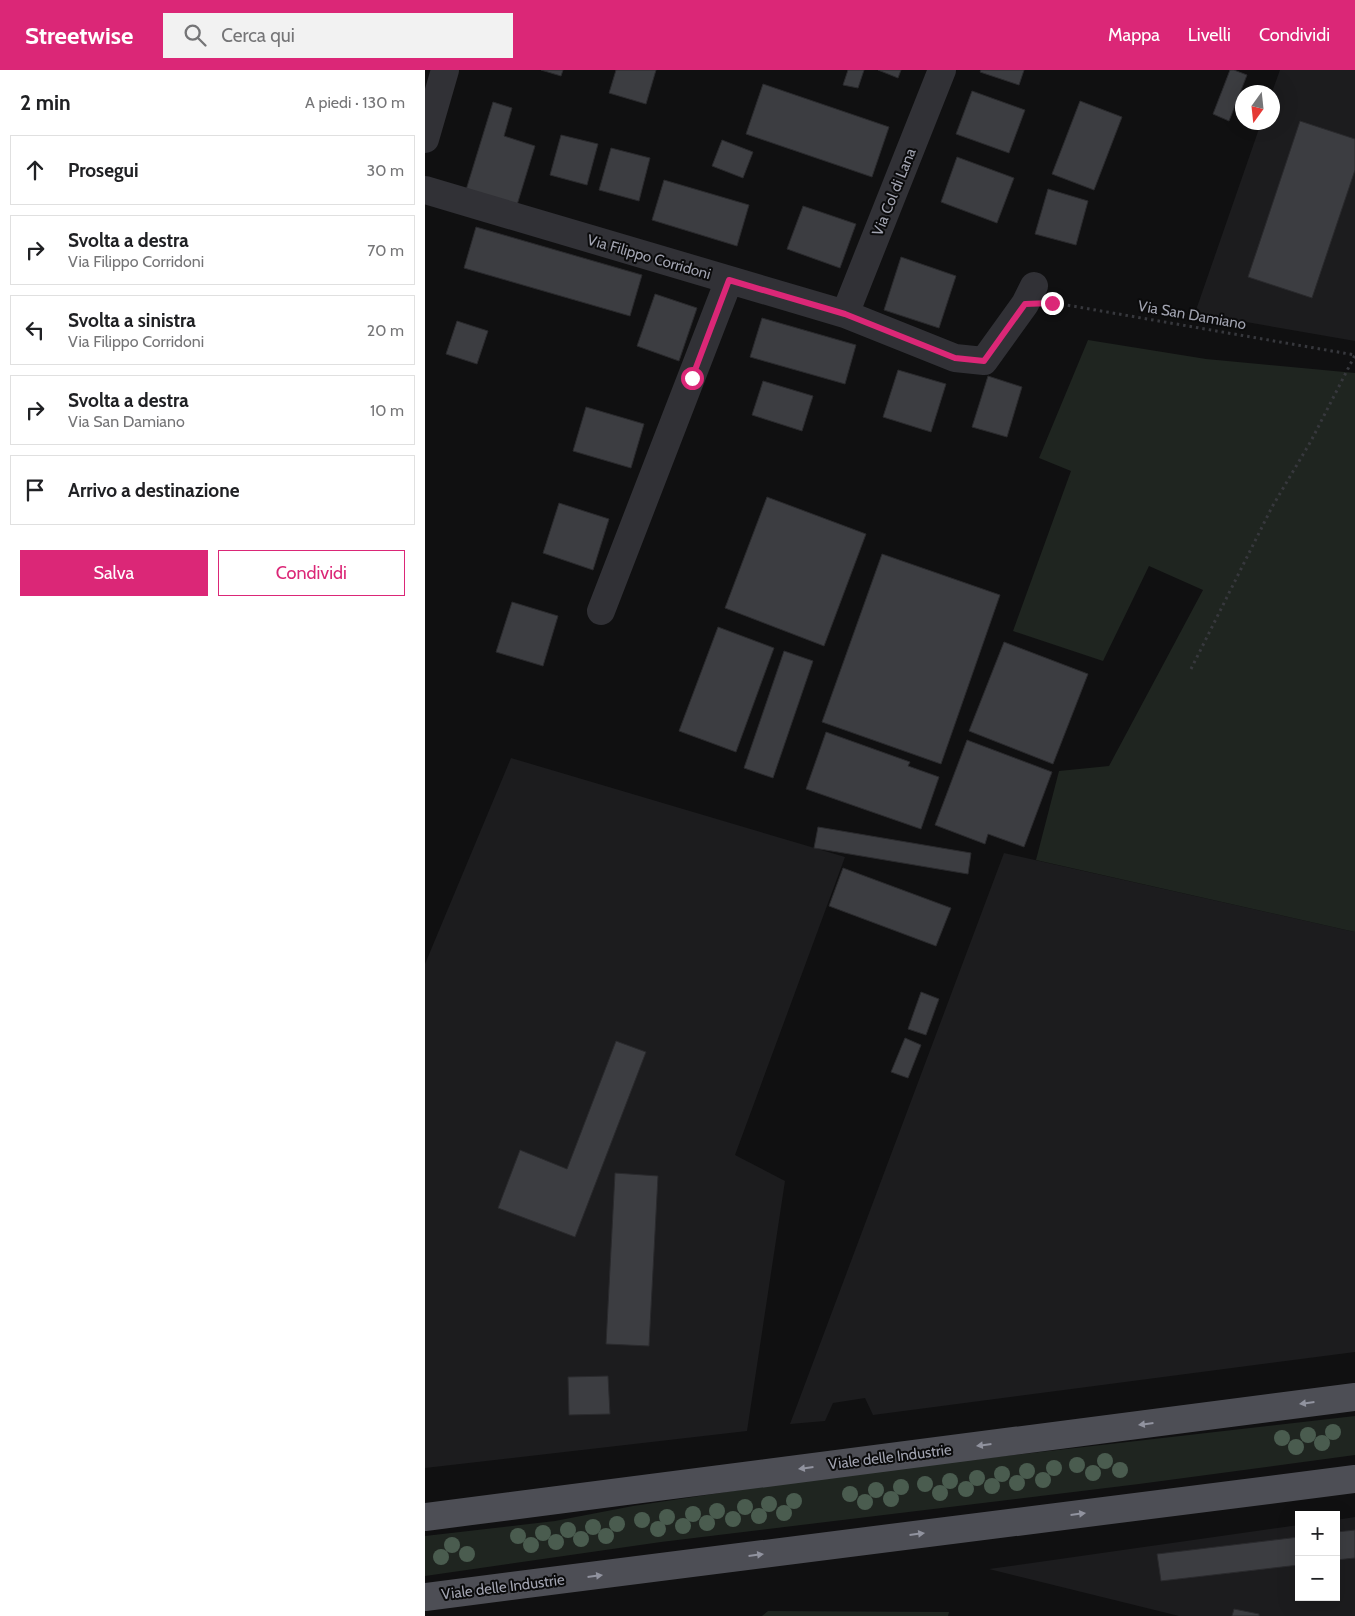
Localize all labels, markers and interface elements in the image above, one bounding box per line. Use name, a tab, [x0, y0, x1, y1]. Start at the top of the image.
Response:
search box	[163, 13, 513, 58]
text: Streetwise	[25, 21, 133, 50]
icon: search	[181, 21, 209, 49]
text: Cerca qui	[221, 24, 295, 47]
text: Mappa	[1108, 24, 1160, 46]
text: Livelli	[1188, 24, 1231, 46]
text: Condividi	[1259, 24, 1330, 46]
north arrow	[1235, 85, 1280, 130]
text: 2 min	[20, 90, 71, 115]
text: A piedi · 130 m	[305, 93, 405, 112]
street label: Via Col di Lana	[868, 145, 920, 238]
icon: ahead	[21, 156, 49, 184]
text: Prosegui	[68, 159, 139, 182]
text: 30 m	[367, 161, 404, 180]
text: Svolta a destra	[68, 229, 189, 252]
street label: Via Filippo Corridoni	[585, 231, 713, 283]
icon: right	[21, 236, 49, 264]
text: 70 m	[367, 241, 404, 260]
text: Via Filippo Corridoni	[68, 252, 204, 271]
route end	[1041, 292, 1064, 315]
street label: Via San Damiano	[1137, 297, 1247, 333]
text: Svolta a sinistra	[68, 309, 196, 332]
icon: left	[21, 316, 49, 344]
text: 20 m	[367, 321, 404, 340]
text: Via Filippo Corridoni	[68, 332, 204, 351]
route start	[681, 367, 704, 390]
text: Svolta a destra	[68, 389, 189, 412]
icon: right	[21, 396, 49, 424]
text: 10 m	[370, 401, 404, 420]
text: Via San Damiano	[68, 412, 185, 431]
icon: arrive	[21, 476, 49, 504]
text: Arrivo a destinazione	[68, 479, 239, 502]
button: Salva	[20, 550, 208, 596]
button: Condividi	[218, 550, 405, 596]
one-way arrow	[1298, 1399, 1314, 1407]
one-way arrow	[1137, 1420, 1153, 1428]
street label: Viale delle Industrie	[827, 1440, 953, 1473]
one-way arrow	[976, 1441, 992, 1449]
one-way arrow	[798, 1464, 814, 1472]
one-way arrow	[1071, 1510, 1087, 1518]
map controls	[1295, 1511, 1340, 1601]
button: +	[1295, 1511, 1340, 1556]
one-way arrow	[910, 1530, 926, 1538]
one-way arrow	[748, 1551, 764, 1559]
button: −	[1295, 1556, 1340, 1601]
street label: Viale delle Industrie	[440, 1570, 566, 1603]
one-way arrow	[587, 1572, 603, 1580]

